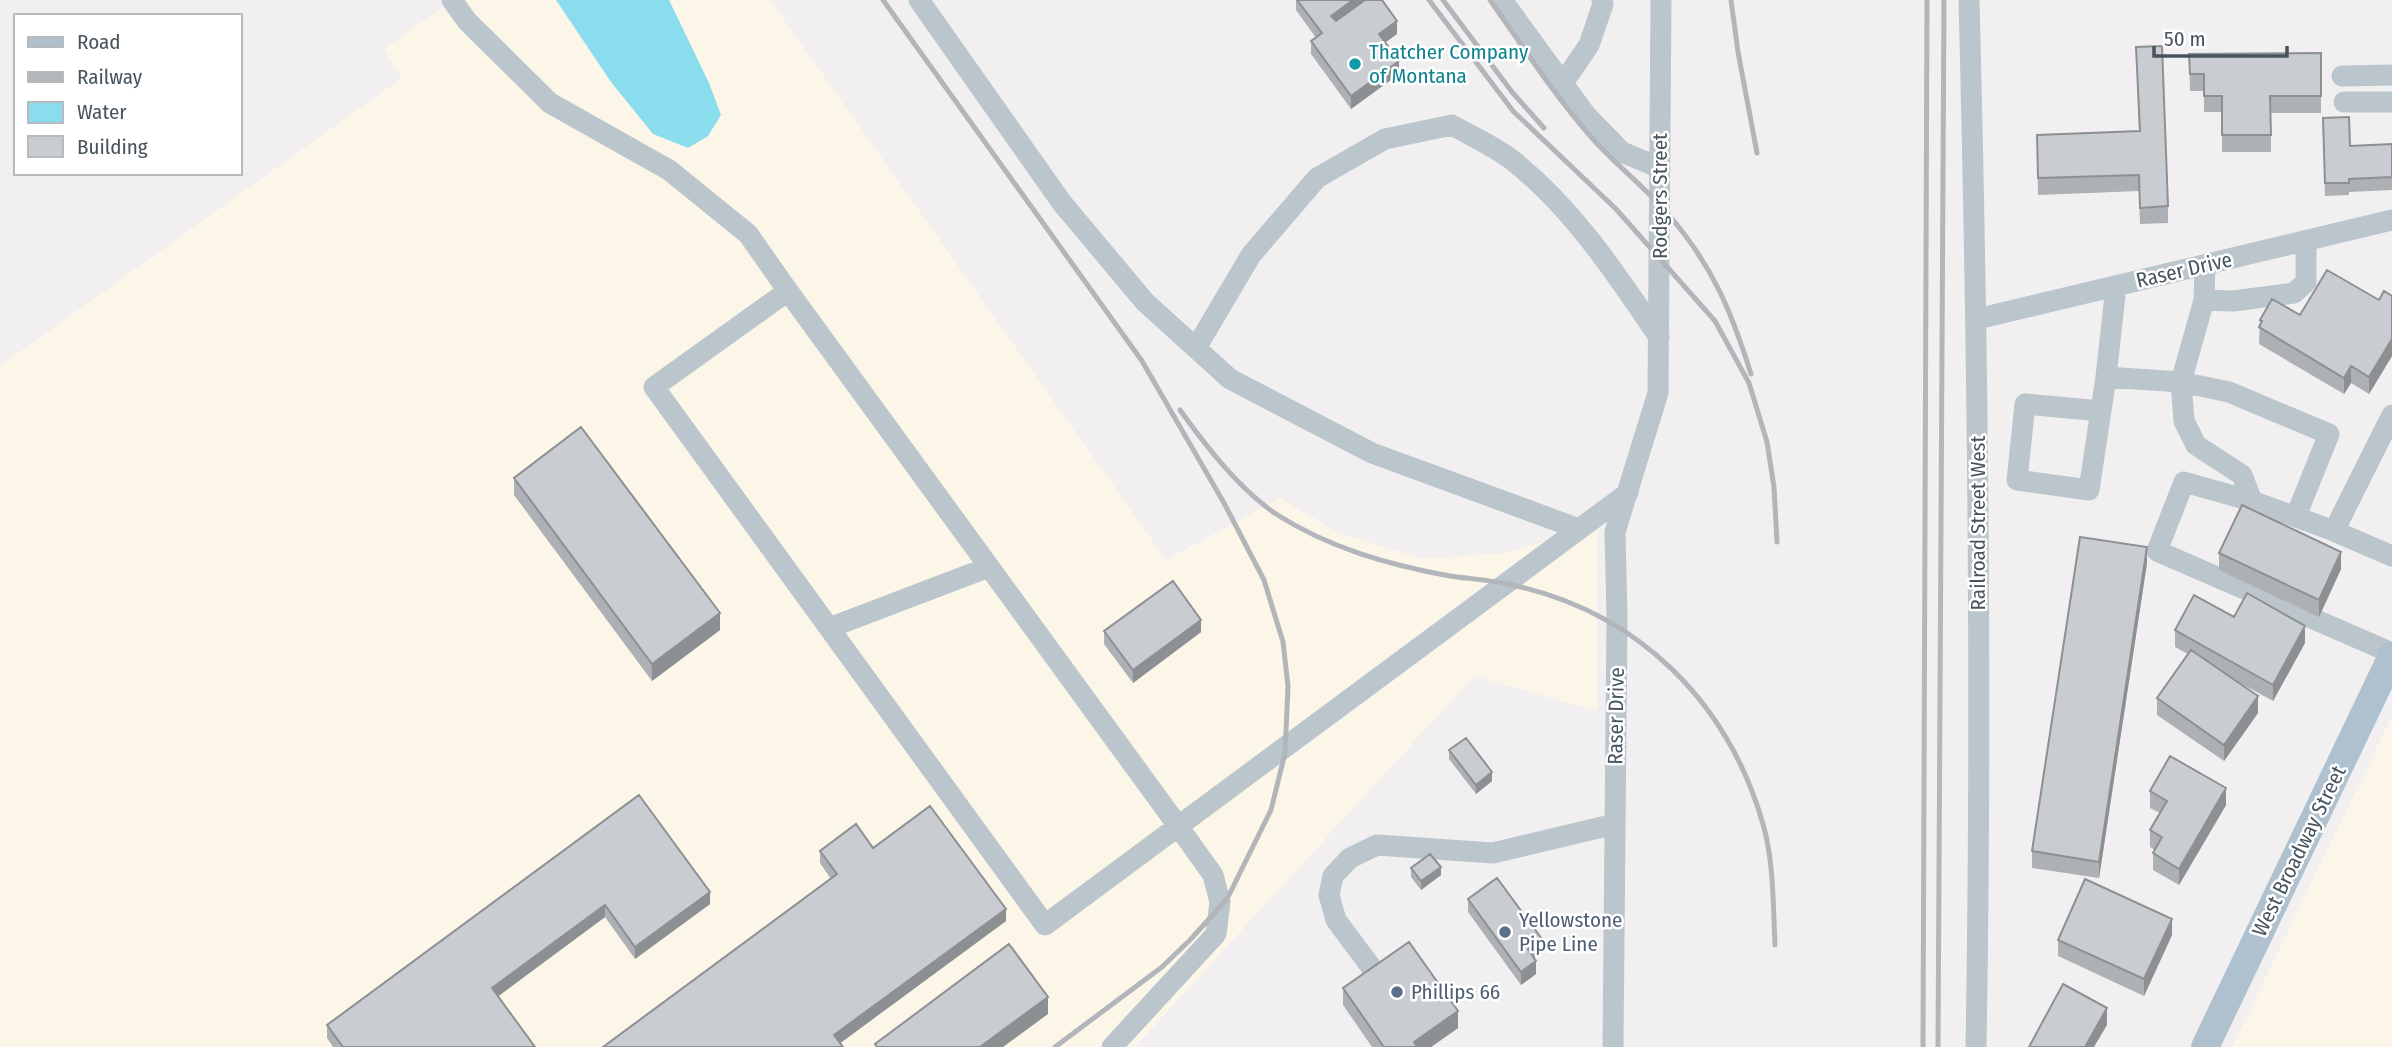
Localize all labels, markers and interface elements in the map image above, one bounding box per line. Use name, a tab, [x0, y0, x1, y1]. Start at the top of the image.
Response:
legend	[14, 14, 242, 175]
scale bar	[2154, 14, 2287, 58]
text: 50 m	[2164, 26, 2206, 52]
text: Road	[77, 29, 121, 55]
place label: Thatcher Company of Montana	[1369, 39, 1529, 89]
marker: Thatcher Company of Montana	[1347, 56, 1363, 72]
text: Railway	[77, 64, 143, 90]
text: Water	[77, 99, 127, 125]
street label: Rodgers Street	[1647, 133, 1673, 259]
text: Building	[77, 134, 148, 160]
street label: Raser Drive	[2134, 246, 2234, 294]
street label: Railroad Street West	[1965, 436, 1991, 610]
street label: Raser Drive	[1602, 667, 1630, 765]
street label: West Broadway Street	[2246, 761, 2352, 941]
place label: Yellowstone Pipe Line	[1519, 907, 1622, 957]
marker: Yellowstone Pipe Line	[1497, 924, 1513, 940]
place label: Phillips 66	[1411, 979, 1500, 1005]
marker: Phillips 66	[1389, 984, 1405, 1000]

